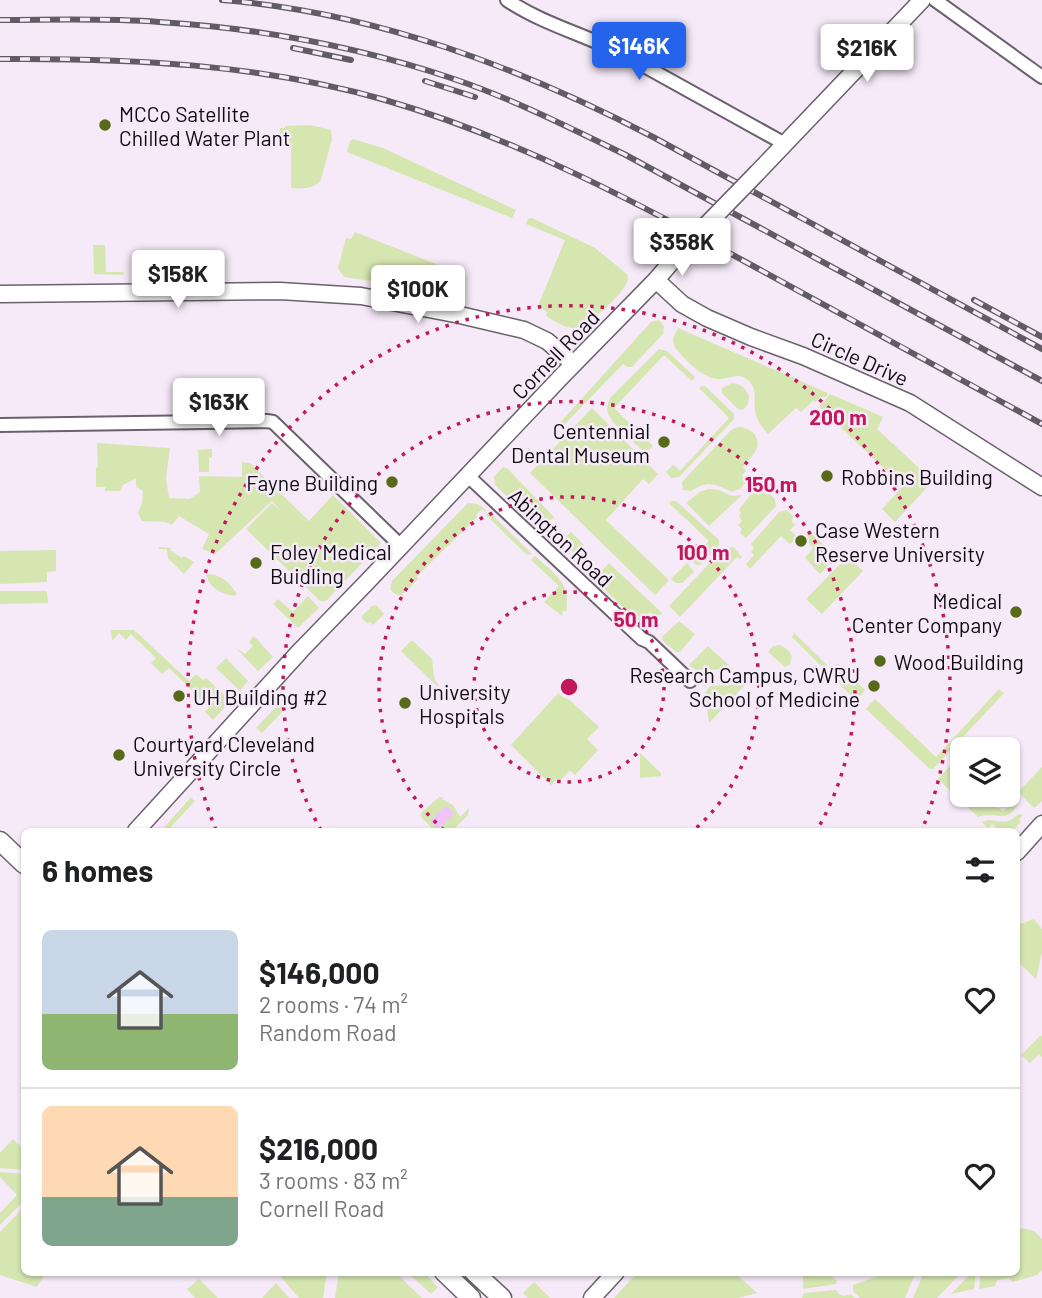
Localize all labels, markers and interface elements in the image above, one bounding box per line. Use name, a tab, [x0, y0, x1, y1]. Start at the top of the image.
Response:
pin: $146K	[590, 22, 688, 82]
pin: $216K	[818, 24, 916, 84]
text: $146K	[608, 31, 670, 59]
text: $216K	[837, 33, 897, 61]
place label: MCCo Satellite Chilled Water Plant	[119, 101, 290, 150]
marker: MCCo Satellite Chilled Water Plant	[97, 117, 113, 133]
pin: $358K	[633, 218, 731, 278]
text: $358K	[650, 227, 714, 255]
pin: $158K	[129, 250, 227, 310]
text: $158K	[148, 259, 208, 287]
pin: $100K	[369, 266, 467, 325]
text: $100K	[387, 274, 449, 302]
street label: Cornell Road	[506, 304, 604, 404]
street label: Circle Drive	[808, 326, 912, 390]
pin: $163K	[170, 378, 268, 438]
text: $163K	[189, 387, 249, 415]
text: 200 m	[809, 404, 867, 429]
place label: Centennial Dental Museum	[511, 418, 650, 467]
marker: Centennial Dental Museum	[656, 434, 672, 450]
place label: Robbins Building	[841, 464, 993, 489]
marker: Robbins Building	[819, 468, 835, 484]
place label: Fayne Building	[246, 470, 378, 495]
text: 150 m	[745, 471, 797, 496]
marker: Fayne Building	[384, 474, 400, 490]
street label: Abington Road	[504, 483, 618, 591]
place label: Case Western Reserve University	[815, 517, 985, 566]
marker: Case Western Reserve University	[793, 533, 809, 549]
place label: Foley Medical Buidling	[270, 539, 392, 588]
text: 100 m	[676, 539, 730, 564]
marker: Foley Medical Buidling	[248, 555, 264, 571]
place label: Medical Center Company	[852, 588, 1002, 637]
marker: Medical Center Company	[1008, 604, 1024, 620]
text: 50 m	[613, 606, 659, 631]
place label: Wood Building	[894, 649, 1024, 674]
marker: Wood Building	[872, 653, 888, 669]
place label: Research Campus, CWRU School of Medicine	[629, 662, 860, 711]
centre of rings	[557, 675, 581, 699]
marker: Research Campus, CWRU School of Medicine	[866, 678, 882, 694]
place label: University Hospitals	[419, 679, 511, 728]
place label: UH Building #2	[193, 684, 328, 709]
marker: UH Building #2	[171, 688, 187, 704]
marker: University Hospitals	[397, 695, 413, 711]
place label: Courtyard Cleveland University Circle	[133, 731, 315, 780]
map controls	[950, 737, 1020, 807]
button: layers	[950, 737, 1020, 807]
marker: Courtyard Cleveland University Circle	[111, 747, 127, 763]
icon: filters	[961, 851, 999, 889]
text: 6 homes	[42, 852, 153, 888]
text: $146,000	[259, 954, 380, 990]
icon: home	[98, 958, 182, 1042]
icon: heart	[961, 981, 999, 1019]
text: 2 rooms · 74 m²	[259, 990, 408, 1018]
text: Random Road	[259, 1018, 397, 1046]
text: $216,000	[259, 1130, 378, 1166]
icon: home	[98, 1134, 182, 1218]
icon: heart	[961, 1157, 999, 1195]
text: 3 rooms · 83 m²	[259, 1166, 408, 1194]
text: Cornell Road	[259, 1194, 384, 1222]

